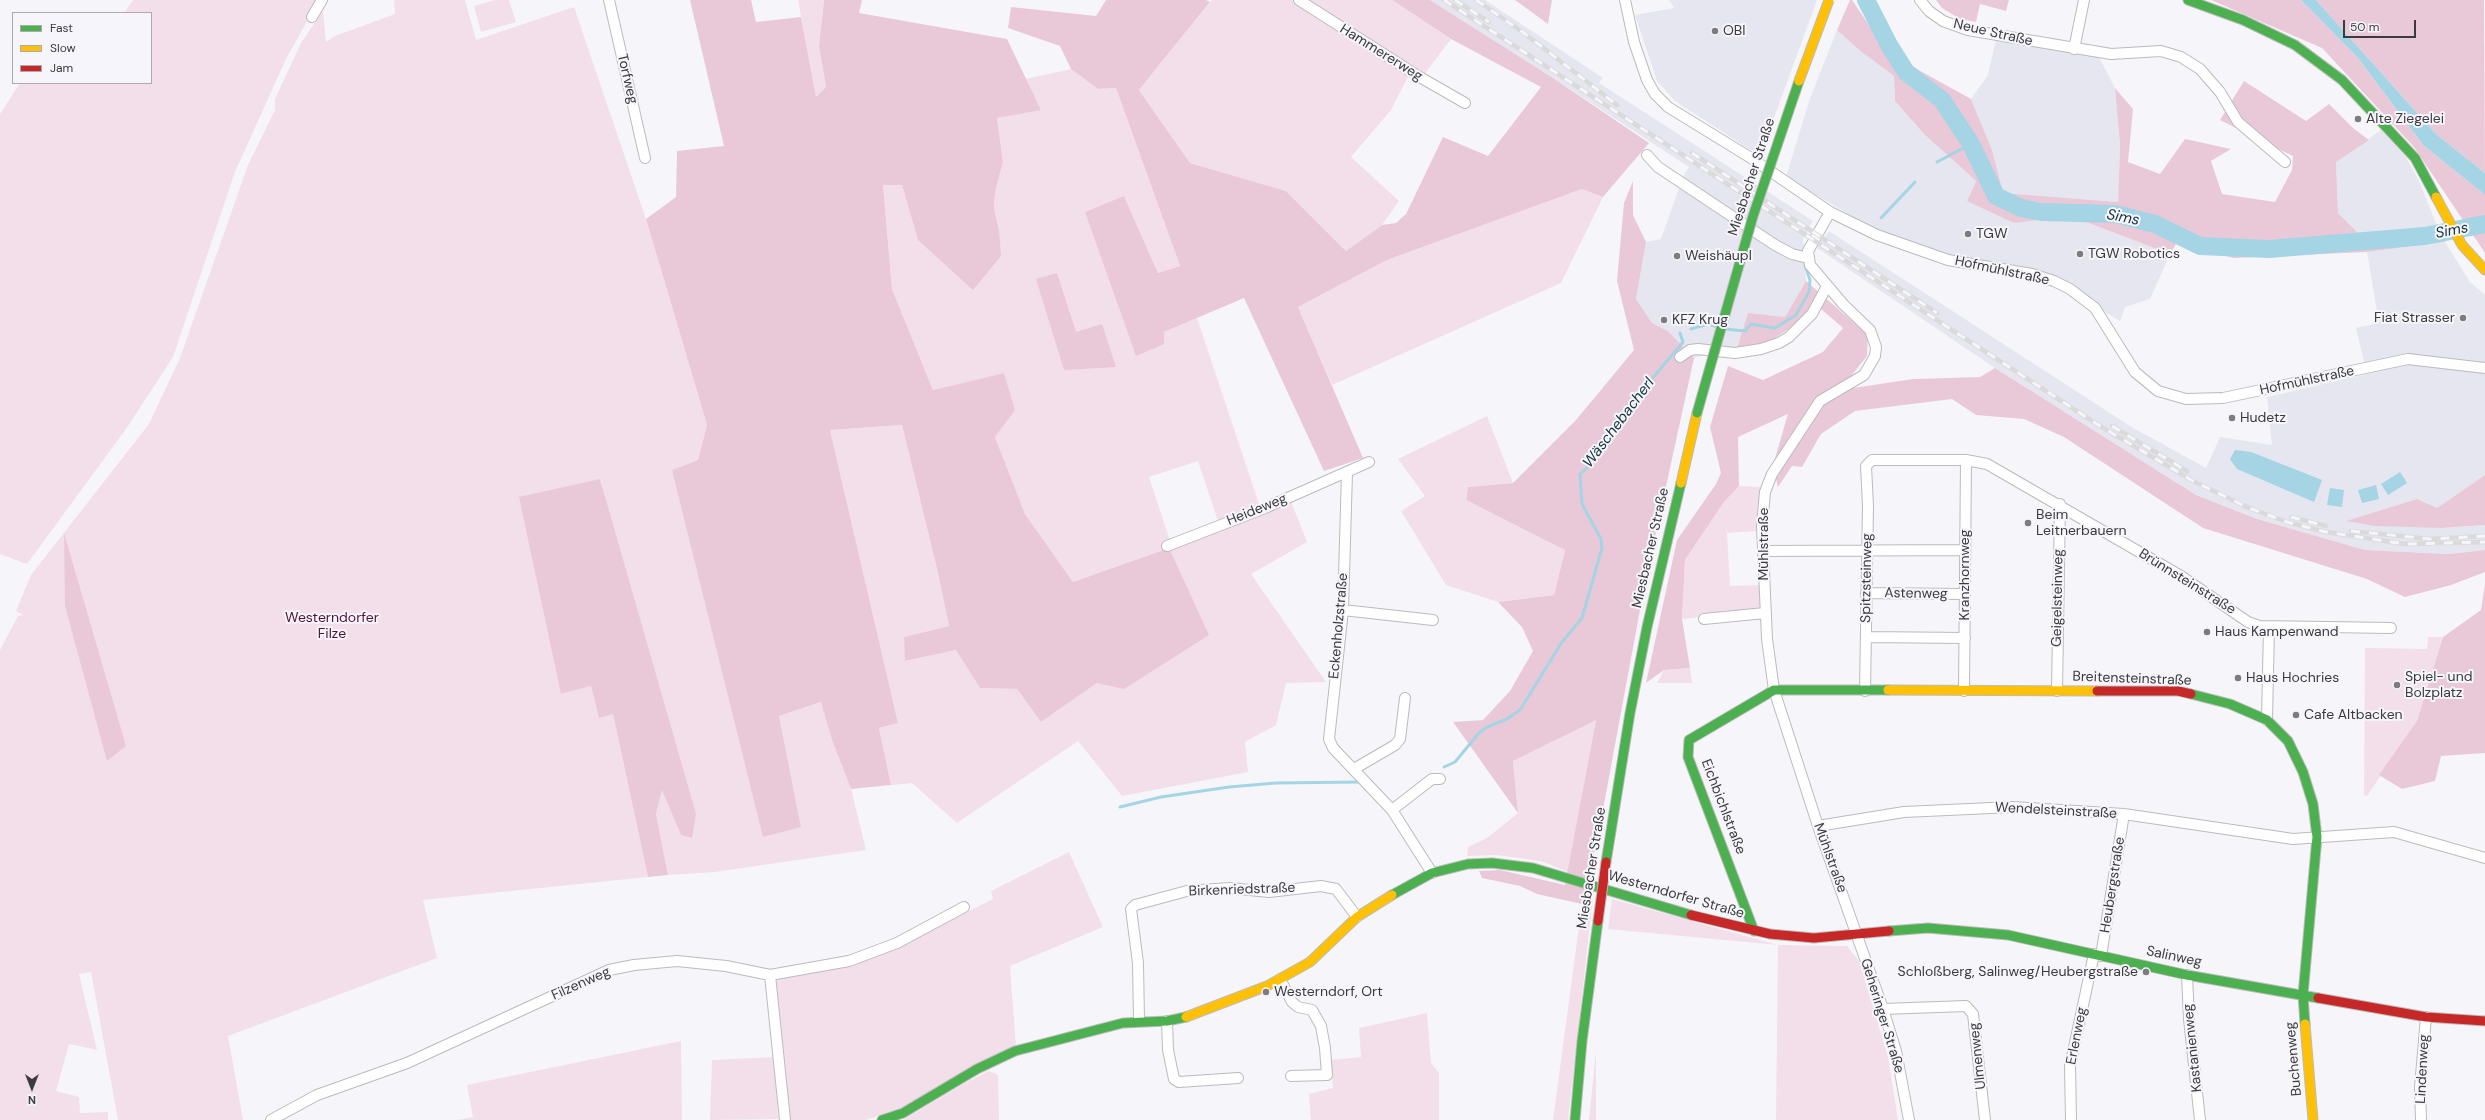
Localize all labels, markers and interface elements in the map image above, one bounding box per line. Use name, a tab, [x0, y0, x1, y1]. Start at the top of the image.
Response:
legend	[12, 12, 152, 84]
scale bar	[2345, 12, 2418, 38]
street label: Neue Straße	[1952, 16, 2034, 50]
text: 50 m	[2350, 19, 2379, 35]
text: Fast	[50, 20, 73, 36]
street label: Hammererweg	[1337, 21, 1425, 85]
place label: OBI	[1723, 23, 1746, 39]
marker: OBI	[1710, 26, 1720, 36]
text: Slow	[50, 40, 76, 56]
street label: Torfweg	[613, 52, 641, 106]
text: Jam	[50, 60, 73, 76]
place label: Alte Ziegelei	[2366, 111, 2444, 127]
marker: Alte Ziegelei	[2353, 114, 2363, 124]
street label: Miesbacher Straße	[1725, 116, 1779, 238]
water label: Sims	[2105, 206, 2141, 230]
water label: Sims	[2434, 219, 2470, 243]
place label: TGW	[1976, 226, 2008, 242]
marker: TGW	[1963, 229, 1973, 239]
place label: TGW Robotics	[2088, 246, 2180, 262]
place label: Weishäupl	[1685, 248, 1752, 264]
marker: TGW Robotics	[2075, 249, 2085, 259]
marker: Weishäupl	[1672, 251, 1682, 261]
street label: Hofmühlstraße	[1953, 253, 2051, 289]
place label: Fiat Strasser	[2374, 310, 2455, 326]
place label: KFZ Krug	[1672, 312, 1728, 328]
marker: Fiat Strasser	[2458, 313, 2468, 323]
marker: KFZ Krug	[1659, 315, 1669, 325]
street label: Hofmühlstraße	[2258, 363, 2356, 399]
water label: Wäschebacherl	[1579, 375, 1659, 471]
place label: Hudetz	[2240, 410, 2286, 426]
marker: Hudetz	[2227, 413, 2237, 423]
street label: Miesbacher Straße	[1629, 486, 1673, 610]
street label: Heideweg	[1224, 490, 1290, 530]
place label: Beim Leitnerbauern	[2036, 507, 2127, 540]
street label: Mühlstraße	[1756, 508, 1772, 580]
marker: Beim Leitnerbauern	[2023, 518, 2033, 528]
street label: Kranzhornweg	[1957, 529, 1973, 621]
street label: Spitzsteinweg	[1858, 533, 1876, 623]
street label: Brünnsteinstraße	[2135, 545, 2239, 619]
street label: Geigelsteinweg	[2049, 549, 2067, 647]
street label: Eckenholzstraße	[1326, 572, 1352, 680]
street label: Astenweg	[1884, 585, 1948, 603]
park label: Westerndorfer Filze	[285, 610, 379, 642]
place label: Haus Kampenwand	[2215, 624, 2338, 640]
marker: Haus Kampenwand	[2202, 627, 2212, 637]
street label: Breitensteinstraße	[2072, 669, 2192, 689]
place label: Spiel- und Bolzplatz	[2405, 669, 2472, 702]
place label: Haus Hochries	[2246, 670, 2339, 686]
marker: Haus Hochries	[2233, 673, 2243, 683]
marker: Spiel- und Bolzplatz	[2392, 680, 2402, 690]
place label: Cafe Altbacken	[2304, 707, 2403, 723]
marker: Cafe Altbacken	[2291, 710, 2301, 720]
street label: Eichbichlstraße	[1697, 757, 1749, 857]
street label: Wendelsteinstraße	[1995, 799, 2117, 823]
street label: Miesbacher Straße	[1574, 806, 1610, 930]
street label: Mühlstraße	[1810, 821, 1850, 895]
street label: Heubergstraße	[2097, 836, 2129, 934]
street label: Westerndorfer Straße	[1606, 867, 1746, 923]
street label: Birkenriedstraße	[1188, 880, 1296, 900]
street label: Salinweg	[2145, 943, 2203, 971]
street label: Geheringer Straße	[1857, 957, 1907, 1075]
street label: Filzenweg	[549, 964, 613, 1004]
place label: Schloßberg, Salinweg/Heubergstraße	[1898, 964, 2138, 980]
marker: Schloßberg, Salinweg/Heubergstraße	[2141, 967, 2151, 977]
place label: Westerndorf, Ort	[1274, 984, 1383, 1000]
marker: Westerndorf, Ort	[1261, 987, 1271, 997]
street label: Kastanienweg	[2180, 1003, 2206, 1093]
street label: Erlenweg	[2063, 1006, 2091, 1066]
street label: Buchenweg	[2282, 1021, 2306, 1097]
street label: Ulmenweg	[1966, 1022, 1990, 1090]
street label: Lindenweg	[2413, 1034, 2433, 1104]
north arrow	[12, 1068, 52, 1108]
text: N	[28, 1093, 36, 1107]

